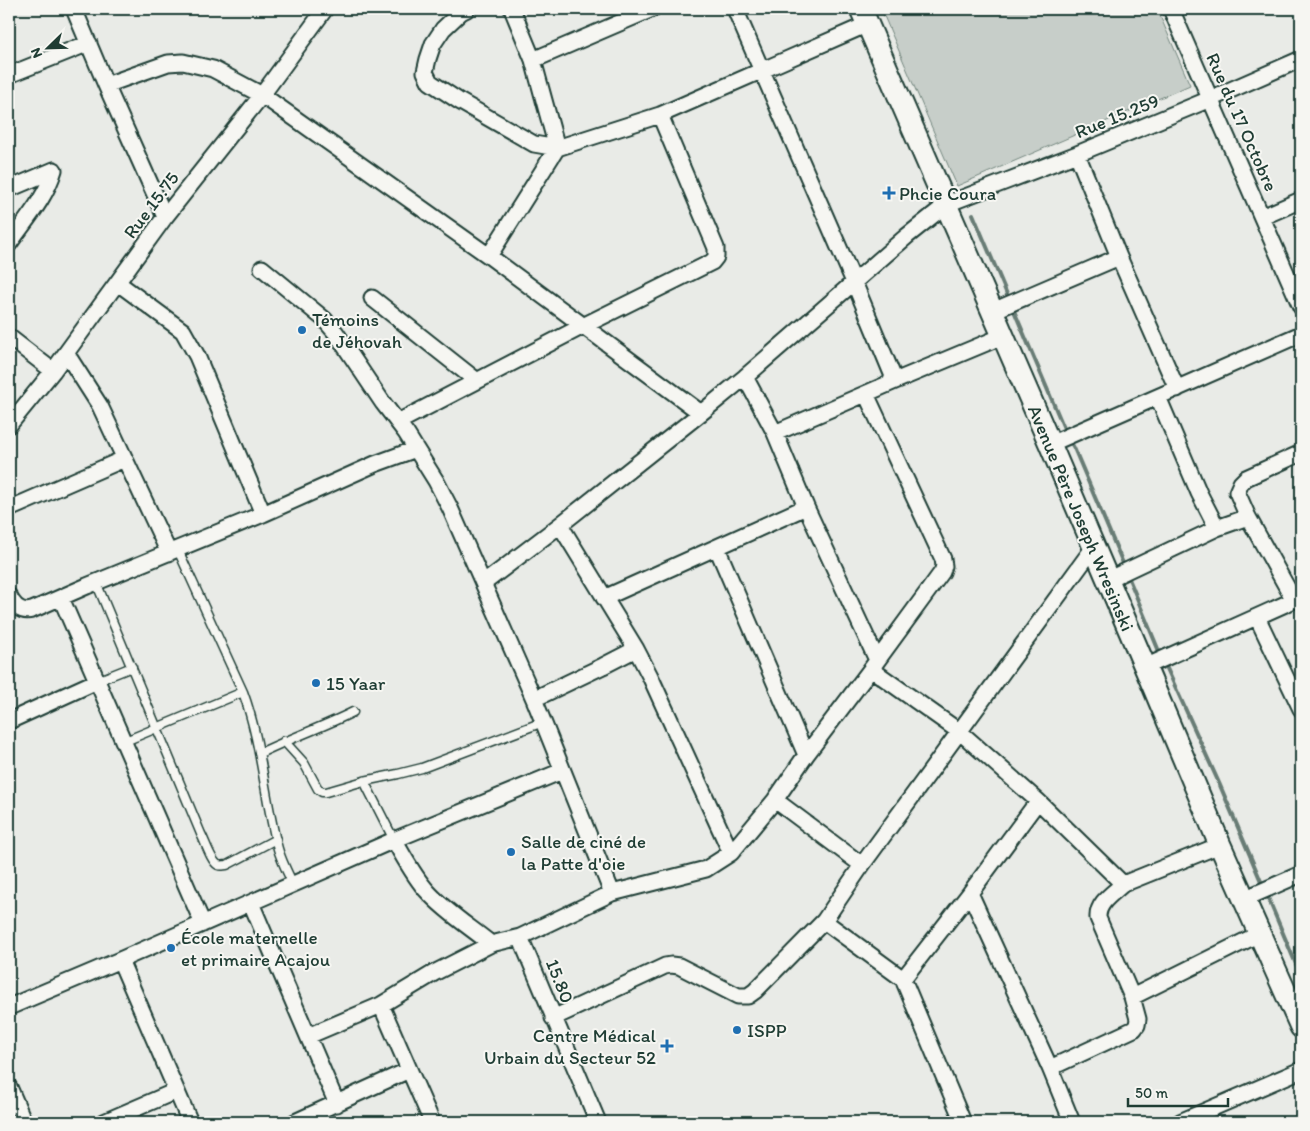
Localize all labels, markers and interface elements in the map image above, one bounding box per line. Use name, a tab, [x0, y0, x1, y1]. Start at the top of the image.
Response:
north arrow	[22, 22, 72, 72]
text: N	[27, 45, 46, 61]
street label: Rue du 17 Octobre	[1201, 49, 1283, 195]
street label: Rue 15.259	[1072, 89, 1162, 143]
street label: Rue 15.75	[118, 167, 184, 243]
place label: Phcie Coura	[899, 182, 996, 205]
marker: Phcie Coura	[883, 187, 895, 199]
place label: Témoins de Jéhovah	[312, 308, 403, 353]
marker: Témoins de Jéhovah	[296, 324, 308, 336]
street label: Avenue Père Joseph Wresinski	[1023, 401, 1139, 635]
place label: 15 Yaar	[326, 672, 386, 695]
marker: 15 Yaar	[310, 677, 322, 689]
place label: Salle de ciné de la Patte d'oie	[521, 830, 646, 875]
marker: Salle de ciné de la Patte d'oie	[505, 846, 517, 858]
place label: École maternelle et primaire Acajou	[181, 926, 330, 971]
marker: École maternelle et primaire Acajou	[165, 942, 177, 954]
street label: 15.80	[541, 956, 579, 1006]
place label: ISPP	[747, 1019, 787, 1042]
place label: Centre Médical Urbain du Secteur 52	[484, 1024, 657, 1069]
marker: ISPP	[731, 1024, 743, 1036]
marker: Centre Médical Urbain du Secteur 52	[660, 1039, 674, 1053]
scale bar	[1128, 1076, 1228, 1108]
text: 50 m	[1135, 1084, 1168, 1102]

